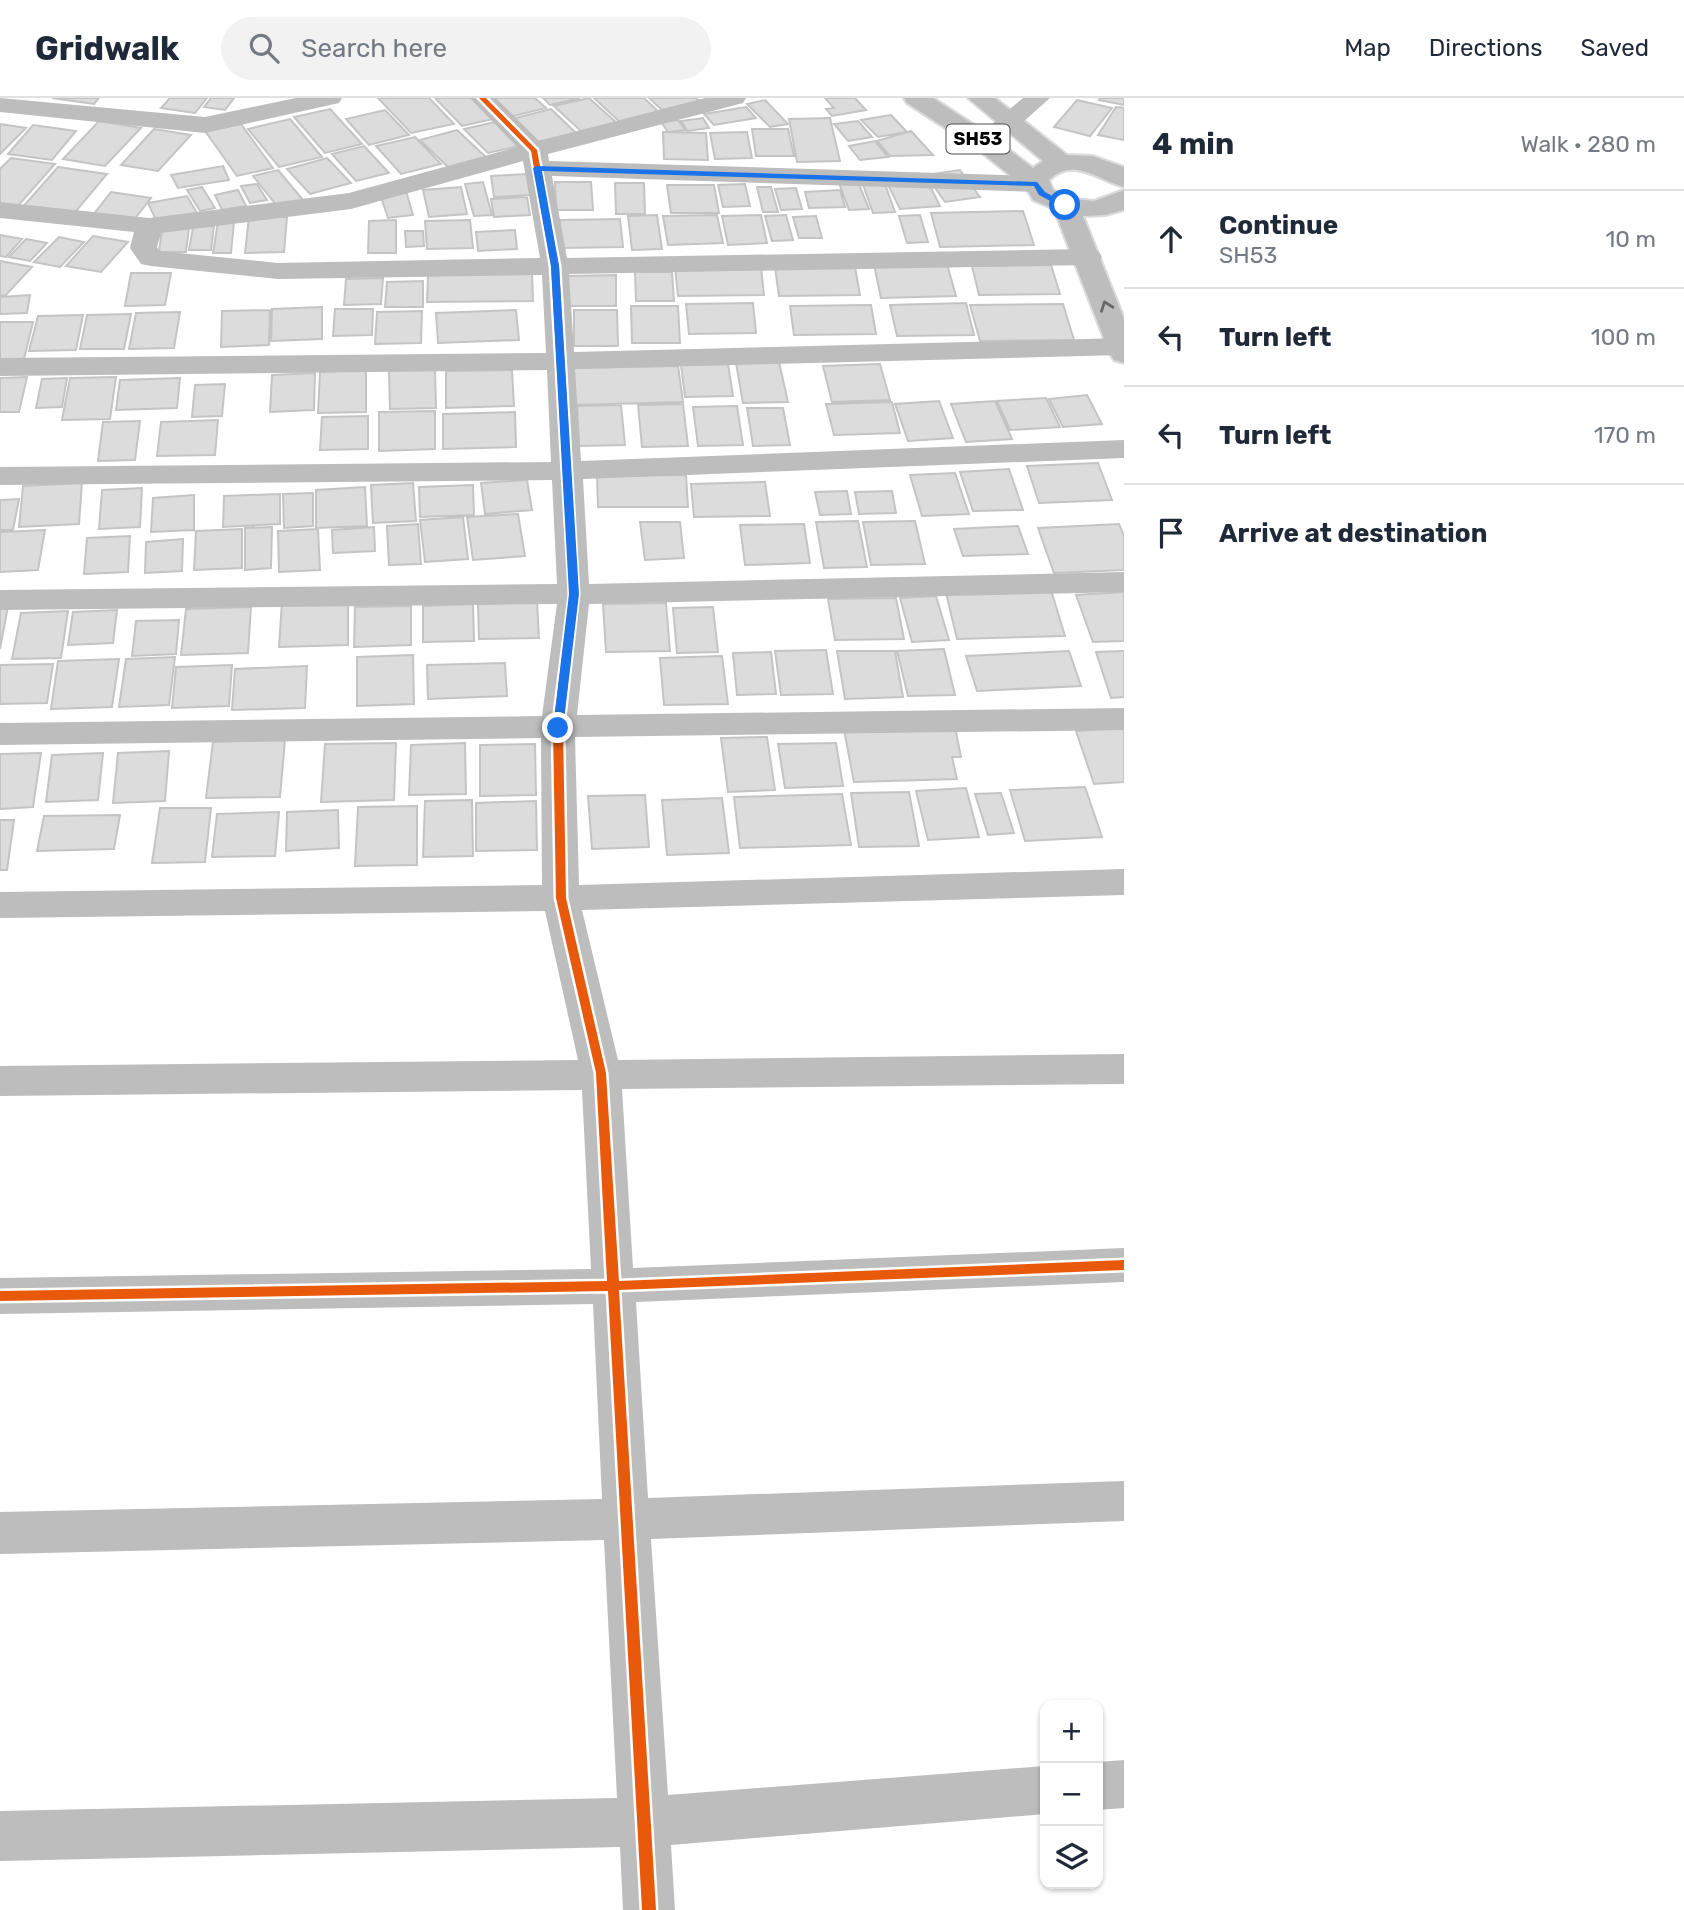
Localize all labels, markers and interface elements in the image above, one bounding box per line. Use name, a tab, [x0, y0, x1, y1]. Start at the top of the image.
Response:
search box	[221, 17, 711, 80]
text: Gridwalk	[35, 29, 179, 68]
icon: search	[245, 29, 283, 67]
text: Search here	[301, 33, 447, 64]
text: Map	[1344, 34, 1391, 62]
text: Directions	[1429, 34, 1542, 62]
text: Saved	[1580, 34, 1649, 62]
road number: SH53	[946, 124, 1010, 154]
text: 4 min	[1152, 126, 1234, 162]
text: Walk · 280 m	[1520, 130, 1656, 158]
route start	[1049, 189, 1080, 220]
text: Continue	[1219, 210, 1338, 241]
icon: ahead	[1152, 220, 1190, 258]
text: 10 m	[1605, 225, 1656, 253]
text: SH53	[1219, 241, 1277, 269]
one-way arrow	[1100, 300, 1114, 312]
icon: left	[1152, 318, 1190, 356]
text: Turn left	[1219, 322, 1331, 353]
text: 100 m	[1591, 323, 1656, 351]
icon: left	[1152, 416, 1190, 454]
text: Turn left	[1219, 420, 1331, 451]
text: 170 m	[1594, 421, 1656, 449]
icon: arrive	[1152, 514, 1190, 552]
text: Arrive at destination	[1219, 518, 1487, 549]
route end	[542, 712, 573, 743]
map controls	[1040, 1700, 1103, 1889]
button: +	[1040, 1700, 1103, 1763]
button: −	[1040, 1763, 1103, 1826]
button: layers	[1040, 1826, 1103, 1889]

